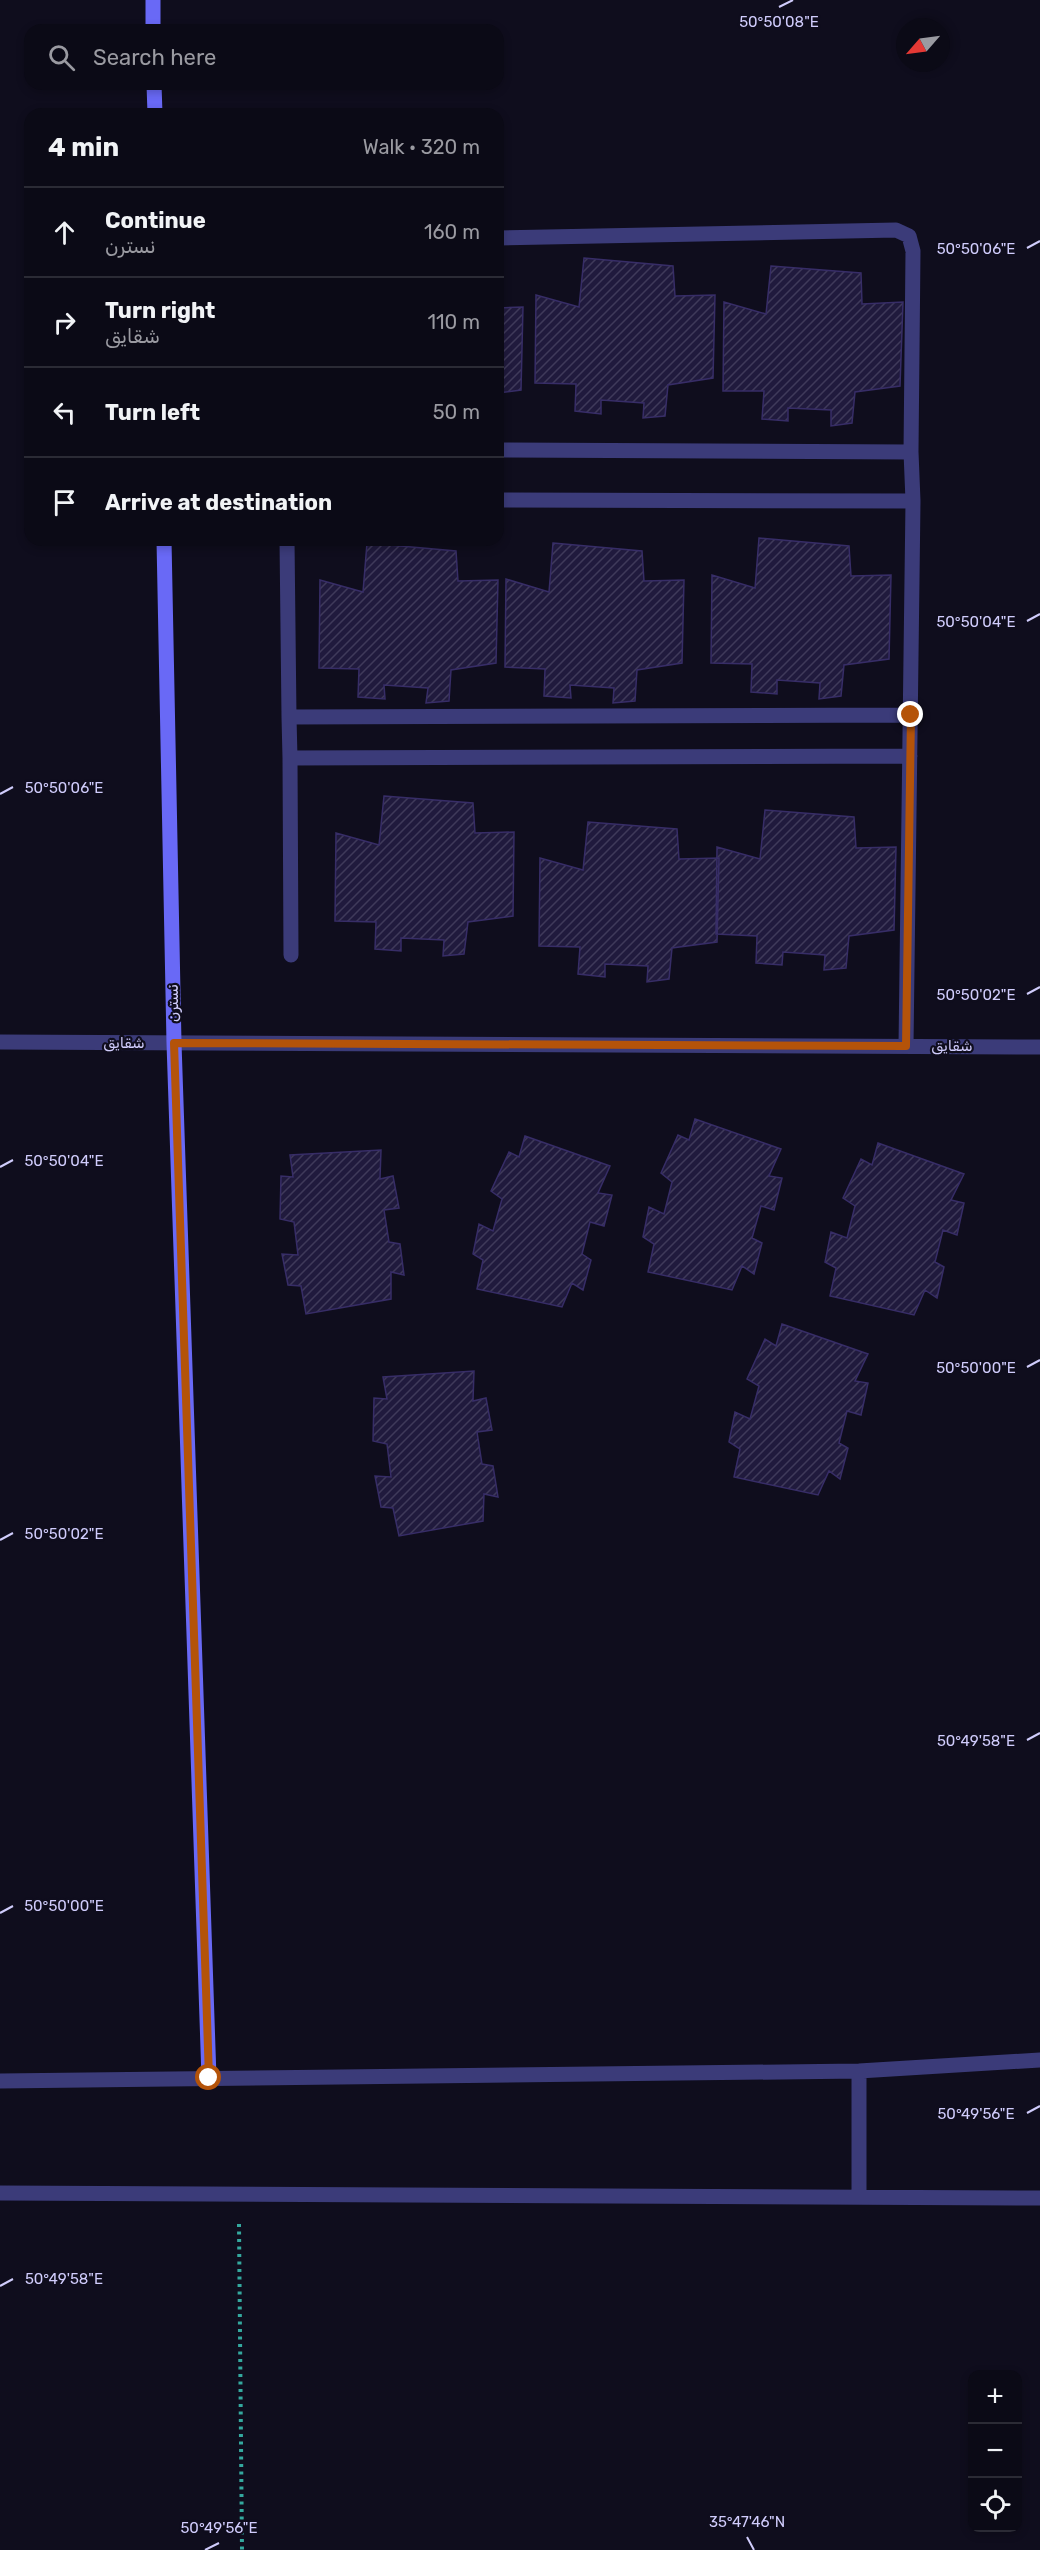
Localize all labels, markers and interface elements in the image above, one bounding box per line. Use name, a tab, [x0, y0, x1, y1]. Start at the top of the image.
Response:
text: 50°50'08"E	[739, 13, 819, 31]
north arrow	[896, 18, 950, 72]
search box	[24, 24, 504, 90]
icon: search	[45, 41, 78, 74]
text: Search here	[93, 44, 216, 71]
text: 4 min	[48, 132, 119, 163]
text: Walk · 320 m	[363, 135, 480, 159]
text: Continue	[105, 207, 206, 234]
icon: ahead	[48, 216, 81, 249]
text: 160 m	[424, 220, 480, 244]
text: نسترن	[105, 234, 156, 258]
text: 50°50'06"E	[937, 240, 1015, 258]
text: Turn right	[105, 297, 215, 324]
icon: right	[48, 306, 81, 339]
text: 110 m	[428, 310, 480, 334]
text: شقایق	[105, 324, 160, 348]
icon: left	[48, 396, 81, 429]
text: Turn left	[105, 399, 200, 426]
text: 50 m	[433, 400, 480, 424]
icon: arrive	[48, 486, 81, 519]
text: Arrive at destination	[105, 489, 332, 516]
text: 50°50'04"E	[936, 613, 1016, 631]
route end	[897, 701, 923, 727]
text: 50°50'06"E	[25, 779, 103, 797]
street label: نسترن	[164, 984, 182, 1022]
text: 50°50'02"E	[937, 986, 1016, 1004]
street label: شقایق	[103, 1034, 145, 1052]
street label: شقایق	[931, 1037, 973, 1055]
text: 50°50'04"E	[24, 1152, 104, 1170]
text: 50°50'00"E	[936, 1359, 1016, 1377]
text: 50°50'02"E	[25, 1525, 104, 1543]
text: 50°49'58"E	[937, 1732, 1015, 1750]
text: 50°50'00"E	[24, 1897, 104, 1915]
route start	[195, 2064, 221, 2090]
text: 50°49'56"E	[937, 2105, 1015, 2123]
text: 50°49'58"E	[25, 2270, 103, 2288]
map controls	[968, 2370, 1022, 2532]
button: +	[968, 2370, 1022, 2424]
button: −	[968, 2424, 1022, 2478]
button: locate	[968, 2478, 1022, 2532]
text: 35°47'46"N	[709, 2513, 785, 2531]
text: 50°49'56"E	[180, 2519, 258, 2537]

